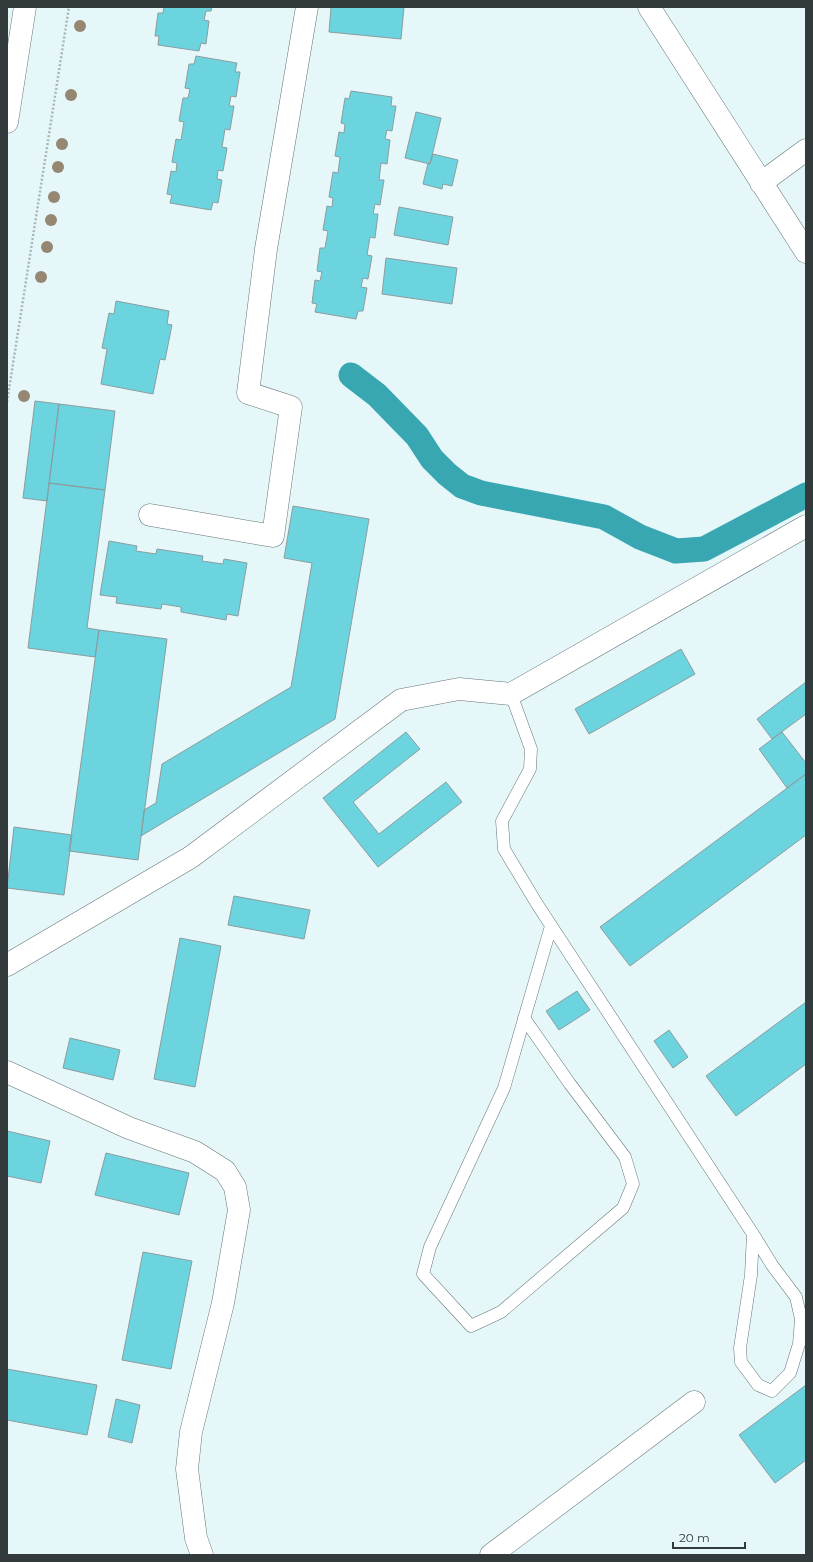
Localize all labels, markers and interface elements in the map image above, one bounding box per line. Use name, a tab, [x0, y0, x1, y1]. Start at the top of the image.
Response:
scale bar	[673, 1524, 745, 1550]
text: 20 m	[679, 1530, 710, 1545]

